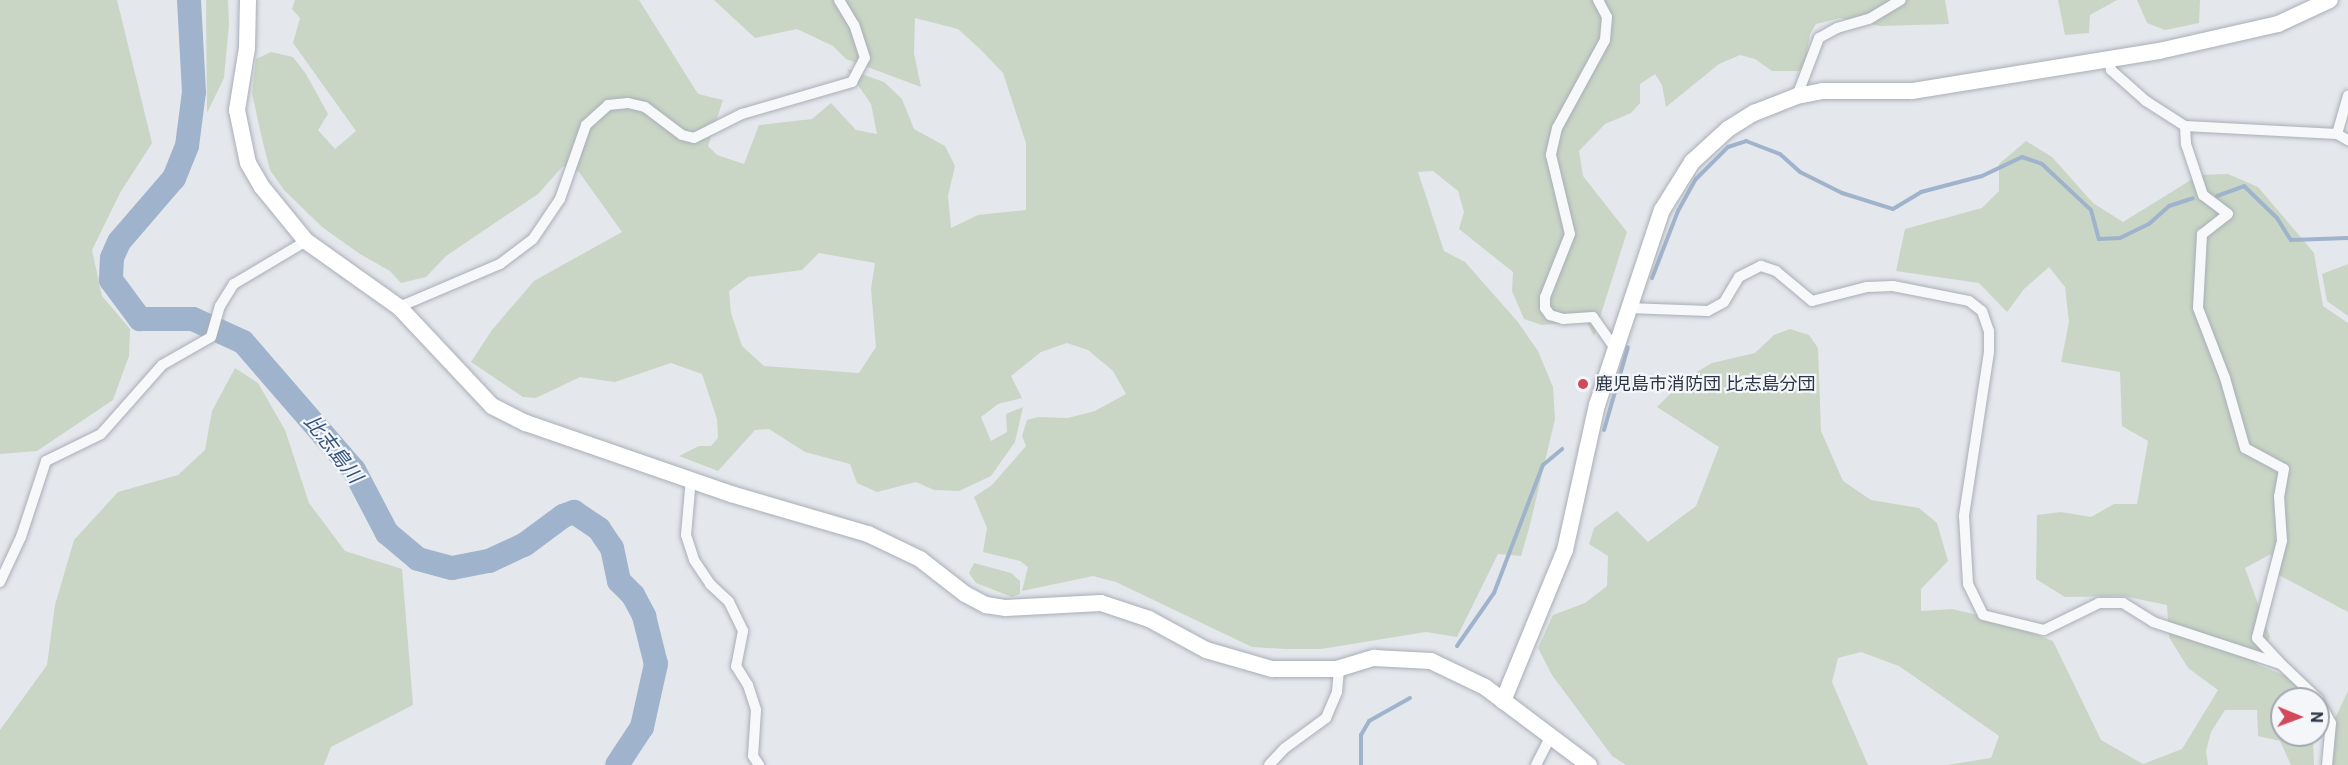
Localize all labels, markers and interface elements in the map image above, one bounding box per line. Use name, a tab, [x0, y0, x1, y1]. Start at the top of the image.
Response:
place label: 鹿児島市消防団 比志島分団	[1595, 373, 1815, 395]
marker: 鹿児島市消防団 比志島分団	[1576, 377, 1590, 391]
water label: 比志島川	[299, 410, 367, 488]
north arrow	[2270, 687, 2330, 747]
text: N	[2307, 711, 2326, 723]

